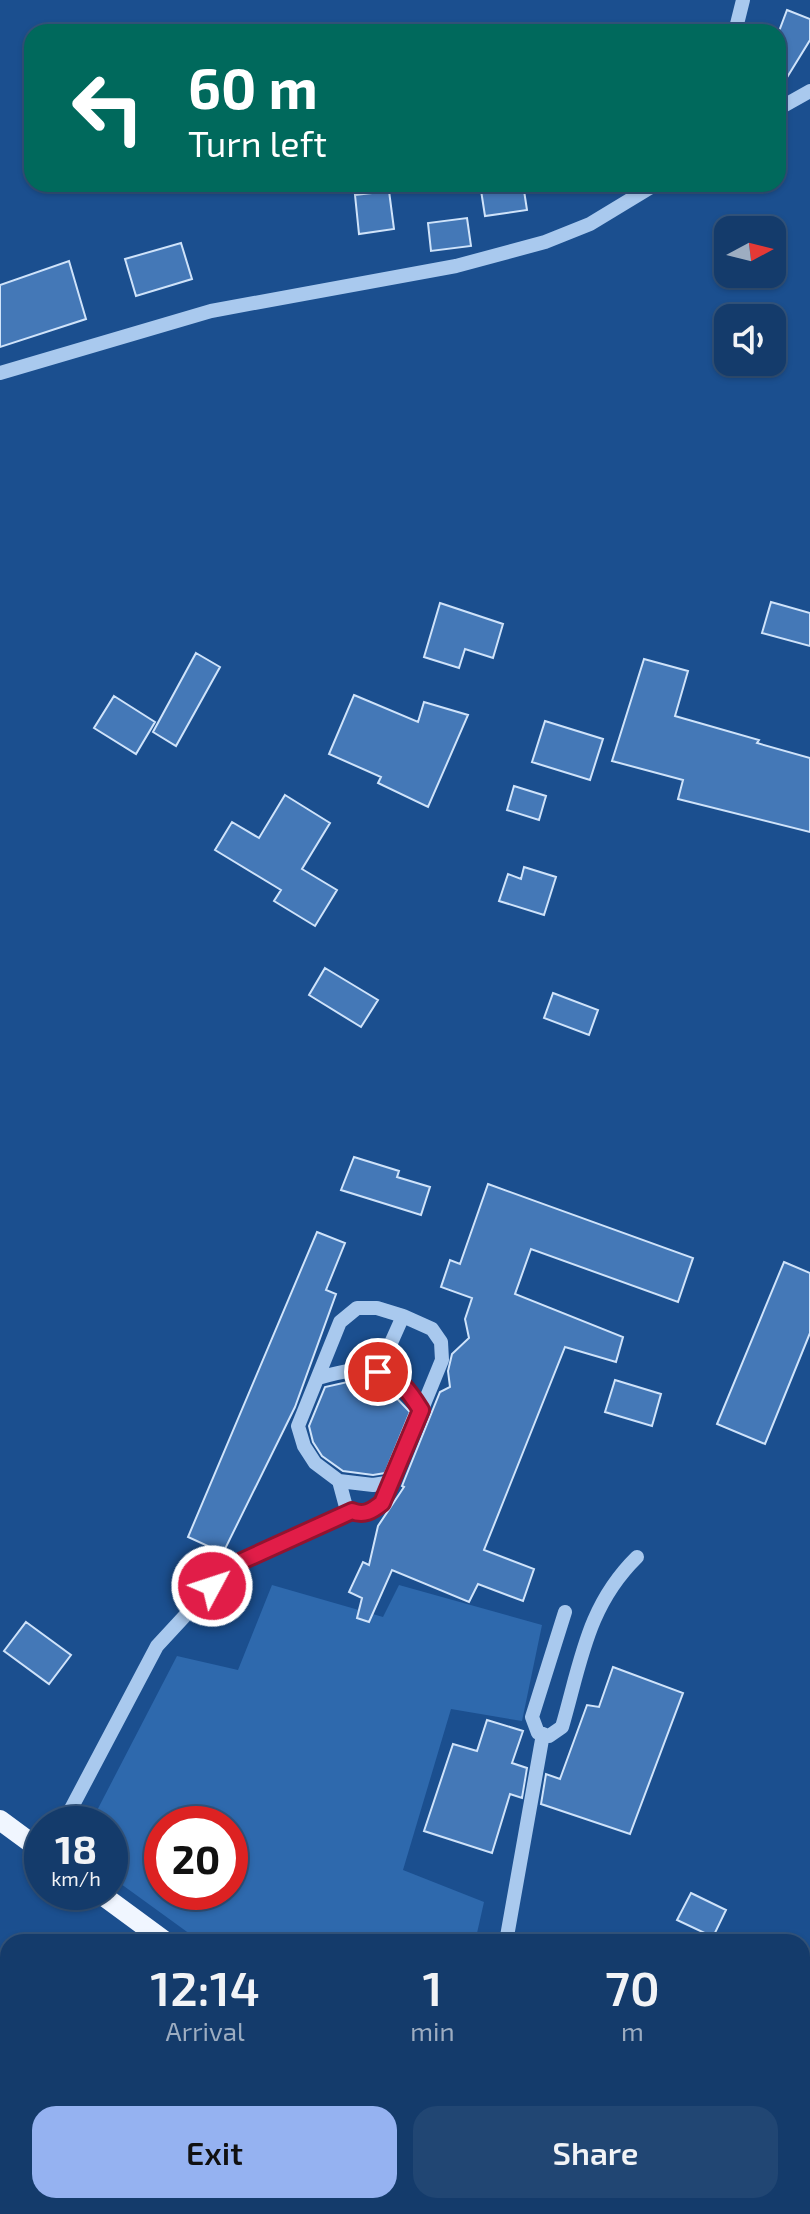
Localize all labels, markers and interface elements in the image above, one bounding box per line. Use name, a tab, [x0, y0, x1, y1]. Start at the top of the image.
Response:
text: 60 m	[188, 53, 318, 120]
icon: left	[56, 56, 160, 160]
text: Turn left	[188, 121, 327, 164]
north arrow	[714, 216, 786, 288]
map controls	[714, 216, 786, 376]
button: sound	[714, 304, 786, 376]
pin	[344, 1338, 412, 1406]
icon: arrive	[356, 1350, 400, 1394]
position arrow	[170, 1544, 254, 1628]
speed limit sign: 20	[144, 1806, 248, 1910]
text: 18	[55, 1824, 97, 1872]
text: km/h	[51, 1866, 101, 1890]
text: 12:14	[150, 1958, 260, 2016]
text: 1	[422, 1958, 442, 2016]
text: 70	[605, 1958, 660, 2016]
text: Arrival	[166, 2015, 245, 2046]
text: min	[410, 2015, 455, 2046]
text: m	[621, 2015, 644, 2046]
button: Exit	[32, 2106, 397, 2198]
button: Share	[413, 2106, 778, 2198]

